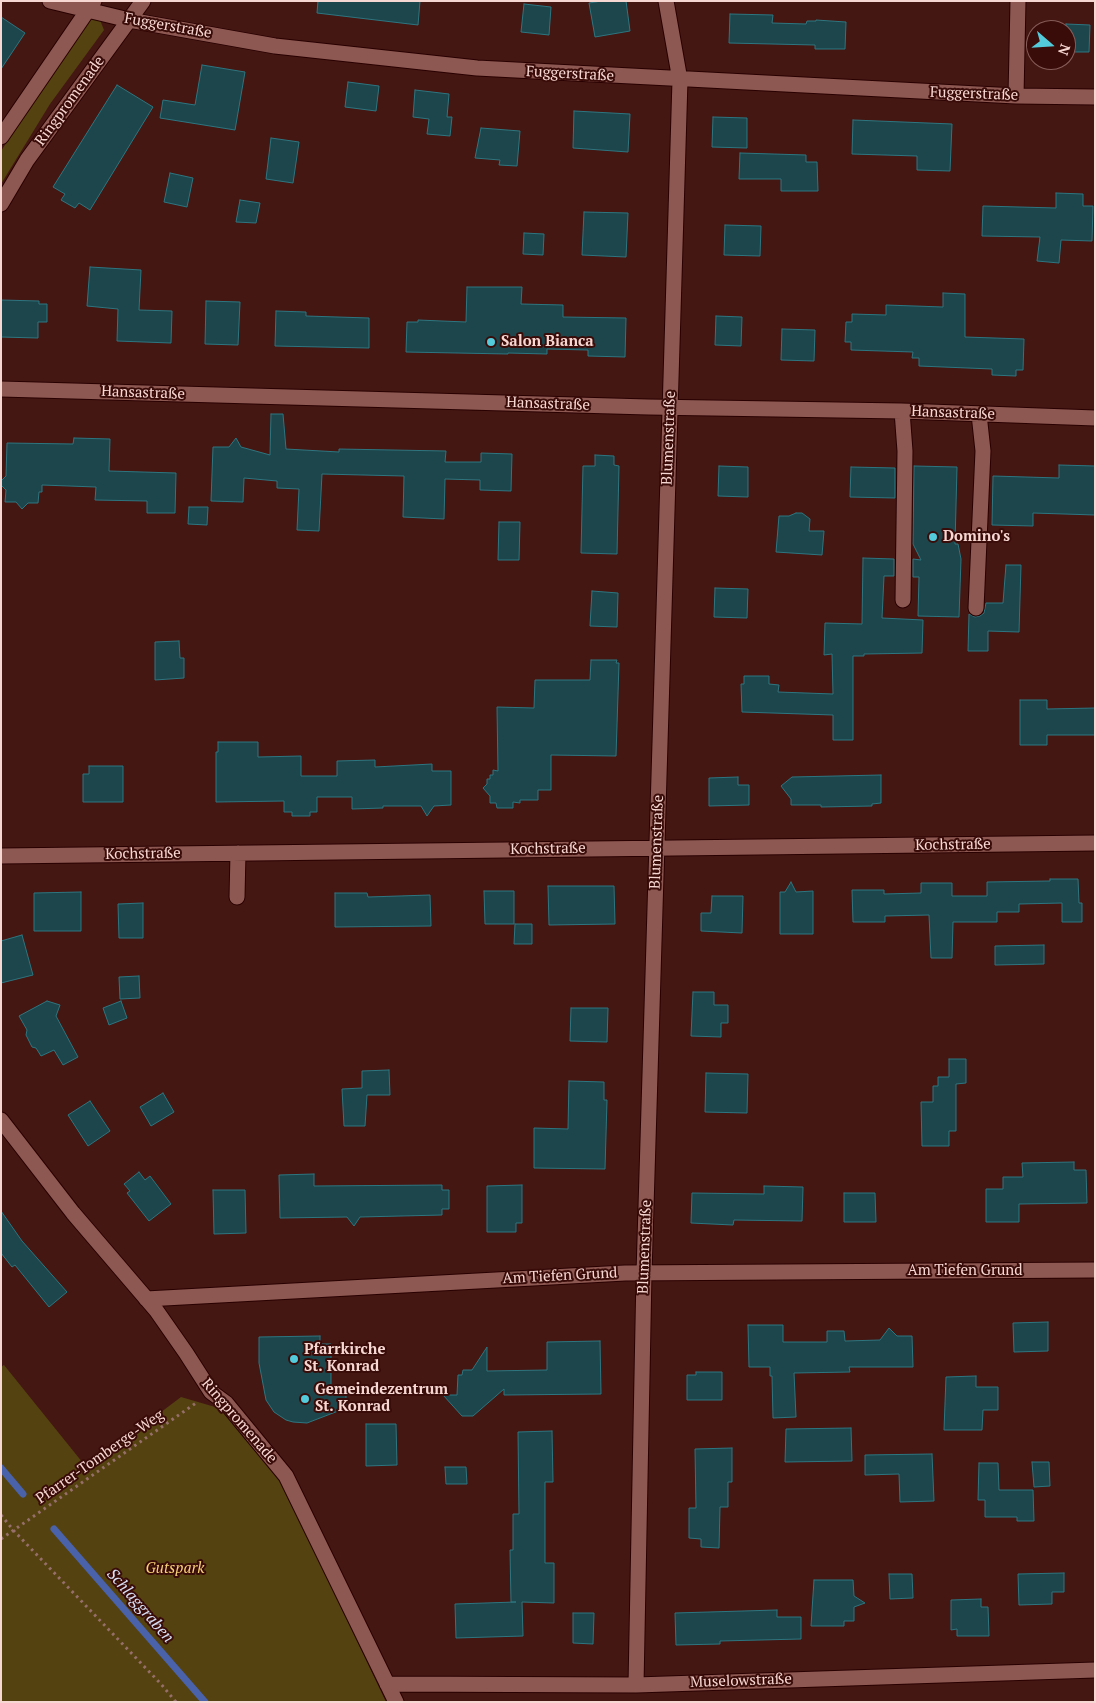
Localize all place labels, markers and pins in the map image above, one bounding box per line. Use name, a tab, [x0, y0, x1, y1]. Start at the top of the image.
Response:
place label: Salon Bianca	[501, 333, 594, 351]
marker: Salon Bianca	[485, 336, 497, 348]
place label: Domino's	[943, 528, 1010, 546]
marker: Domino's	[927, 531, 939, 543]
place label: Pfarrkirche St. Konrad	[304, 1341, 386, 1376]
marker: Pfarrkirche St. Konrad	[288, 1353, 300, 1365]
place label: Gemeindezentrum St. Konrad	[315, 1381, 448, 1416]
marker: Gemeindezentrum St. Konrad	[299, 1393, 311, 1405]

